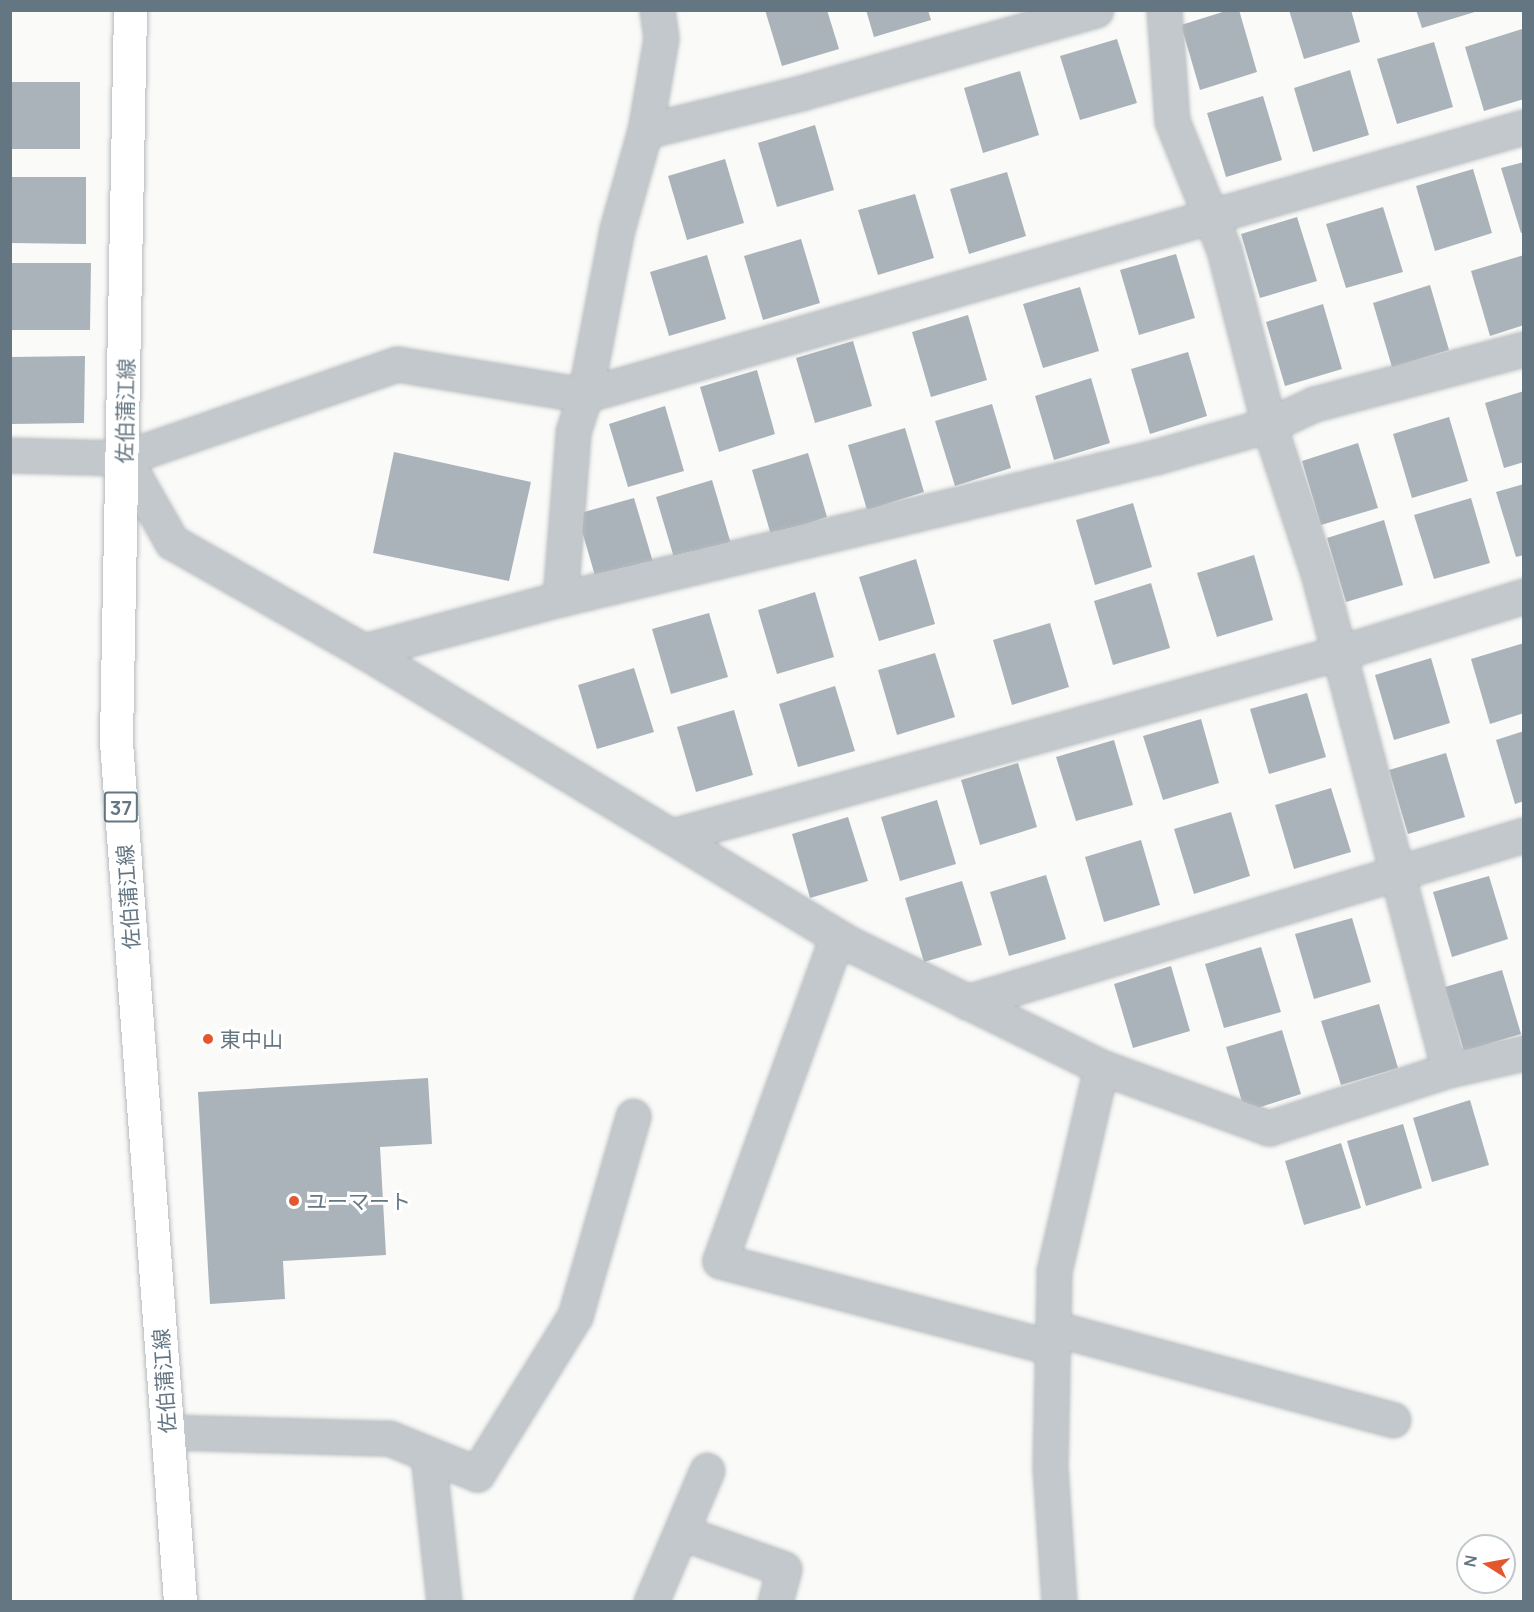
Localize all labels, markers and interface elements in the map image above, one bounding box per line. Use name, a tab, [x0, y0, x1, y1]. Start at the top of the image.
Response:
street label: 佐伯蒲江線	[111, 358, 139, 464]
road number: 37	[103, 790, 139, 824]
street label: 佐伯蒲江線	[112, 844, 144, 950]
place label: 東中山	[220, 1026, 283, 1052]
marker: 東中山	[201, 1032, 215, 1046]
place label: ユーマート	[306, 1188, 411, 1214]
marker: ユーマート	[287, 1194, 301, 1208]
street label: 佐伯蒲江線	[148, 1328, 180, 1434]
north arrow	[1456, 1534, 1516, 1594]
text: N	[1458, 1553, 1482, 1569]

